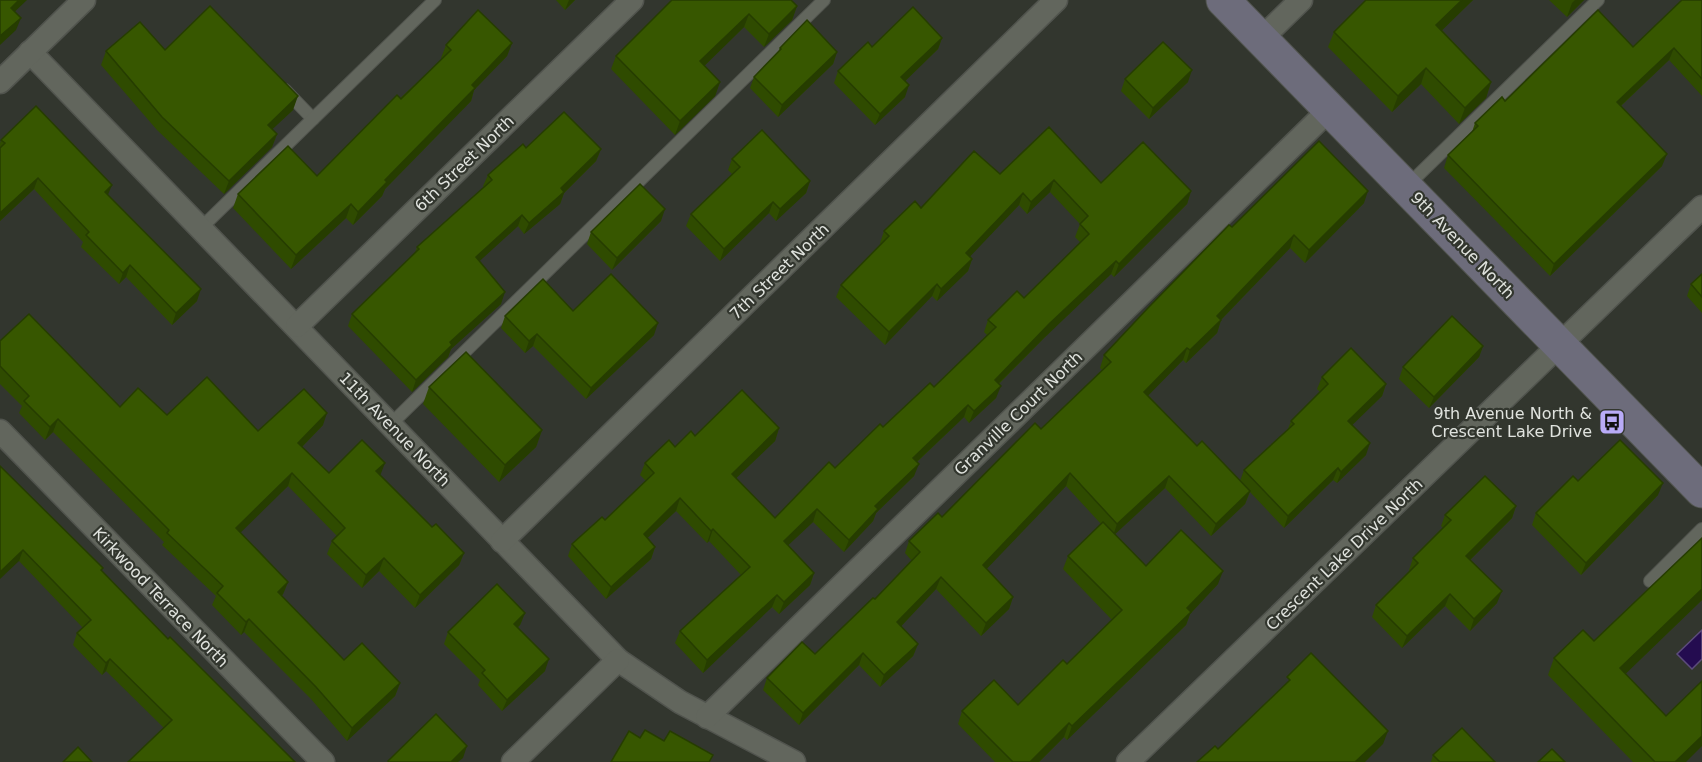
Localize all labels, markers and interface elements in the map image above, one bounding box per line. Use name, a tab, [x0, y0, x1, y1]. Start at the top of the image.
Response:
street label: 6th Street North	[411, 111, 518, 215]
street label: 9th Avenue North	[1407, 188, 1518, 303]
street label: 7th Street North	[726, 219, 833, 323]
street label: Granville Court North	[950, 347, 1086, 479]
street label: 11th Avenue North	[335, 368, 454, 490]
place label: 9th Avenue North & Crescent Lake Drive	[1431, 404, 1592, 441]
bus stop icon: 9th Avenue North & Crescent Lake Drive	[1597, 407, 1627, 437]
street label: Crescent Lake Drive North	[1262, 474, 1427, 634]
street label: Kirkwood Terrace North	[89, 524, 232, 671]

